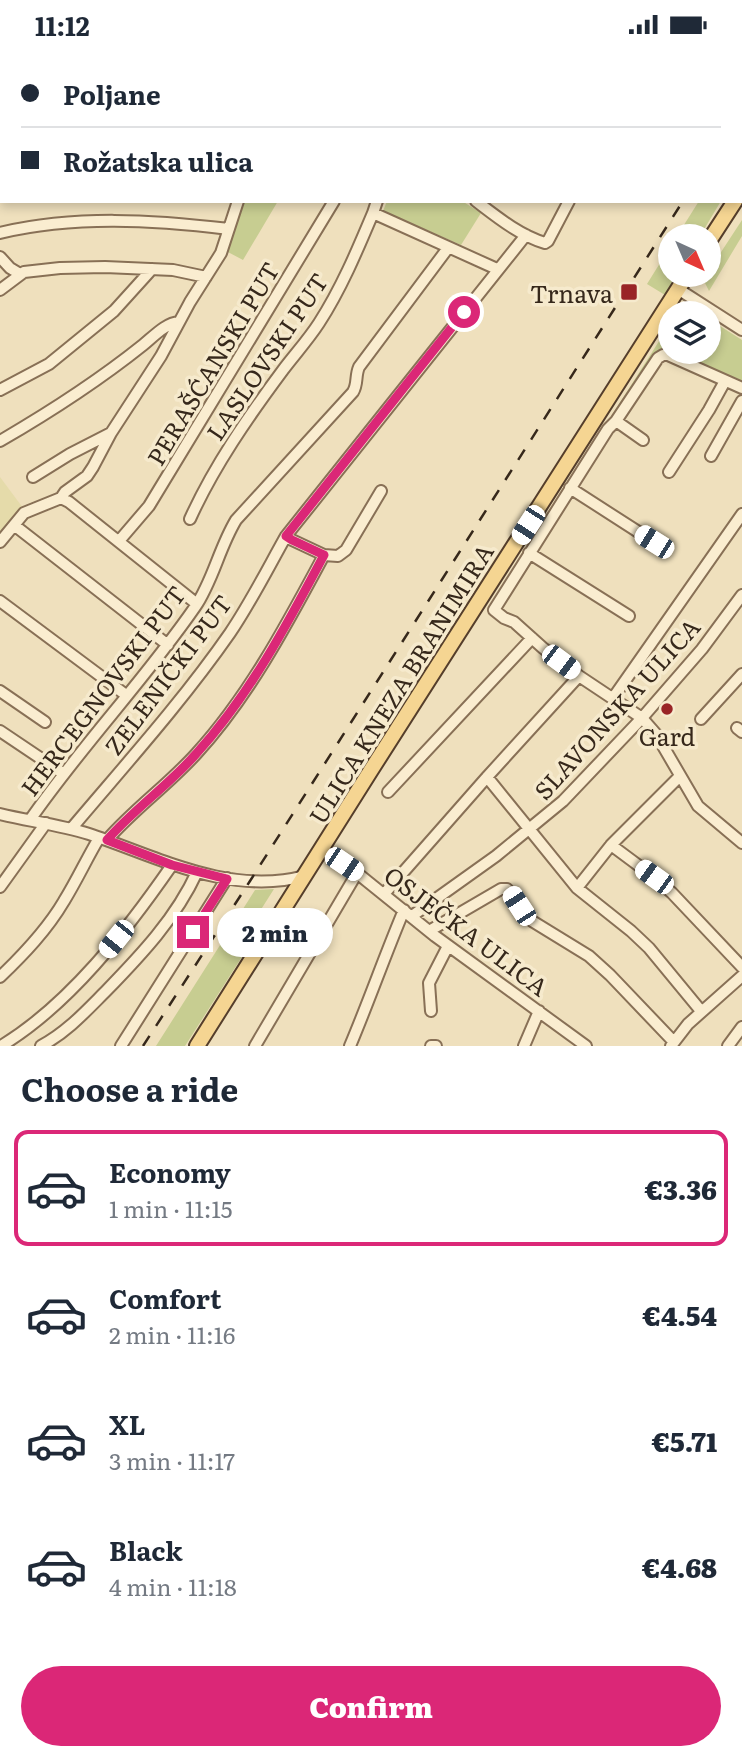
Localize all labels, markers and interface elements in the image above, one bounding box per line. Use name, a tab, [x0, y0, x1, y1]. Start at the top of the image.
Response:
text: 11:12	[35, 5, 90, 44]
text: Poljane	[63, 74, 161, 113]
text: Rožatska ulica	[63, 141, 253, 180]
north arrow	[658, 224, 721, 287]
map controls	[658, 224, 721, 364]
street label: PERAŠĆANSKI PUT	[137, 255, 287, 471]
street label: LASLOVSKI PUT	[197, 265, 335, 447]
place label: Trnava	[530, 275, 613, 310]
marker: Trnava	[619, 282, 639, 302]
route start	[448, 296, 480, 328]
button: layers	[658, 301, 721, 364]
car	[508, 502, 549, 548]
car	[631, 522, 678, 562]
street label: ULICA KNEZA BRANIMIRA	[299, 536, 501, 830]
street label: HERCEGNOVSKI PUT	[11, 578, 193, 802]
street label: ZELENIČKI PUT	[95, 587, 239, 761]
street label: SLAVONSKA ULICA	[525, 609, 707, 806]
car	[538, 641, 585, 683]
marker: Gard	[659, 701, 675, 717]
place label: Gard	[639, 718, 696, 753]
car	[321, 844, 368, 884]
car	[631, 856, 678, 898]
street label: OSJEČKA ULICA	[378, 857, 556, 1003]
car	[499, 883, 540, 929]
callout: 2 min	[218, 907, 333, 957]
text: 2 min	[242, 915, 308, 949]
car	[95, 916, 138, 962]
route end	[177, 916, 209, 948]
text: Choose a ride	[21, 1064, 238, 1112]
text: Economy	[109, 1152, 231, 1191]
icon: car	[25, 1157, 88, 1220]
text: €3.36	[645, 1169, 717, 1208]
text: 1 min · 11:15	[109, 1191, 232, 1225]
text: Comfort	[109, 1278, 221, 1317]
icon: car	[25, 1283, 88, 1346]
text: €4.54	[643, 1295, 717, 1334]
text: 2 min · 11:16	[109, 1317, 235, 1351]
text: XL	[109, 1404, 146, 1443]
icon: car	[25, 1409, 88, 1472]
text: €5.71	[652, 1421, 717, 1460]
text: 3 min · 11:17	[109, 1443, 235, 1477]
text: Black	[109, 1530, 183, 1569]
icon: car	[25, 1535, 88, 1598]
text: €4.68	[642, 1547, 717, 1586]
text: 4 min · 11:18	[109, 1569, 237, 1603]
button: Confirm	[21, 1666, 721, 1746]

